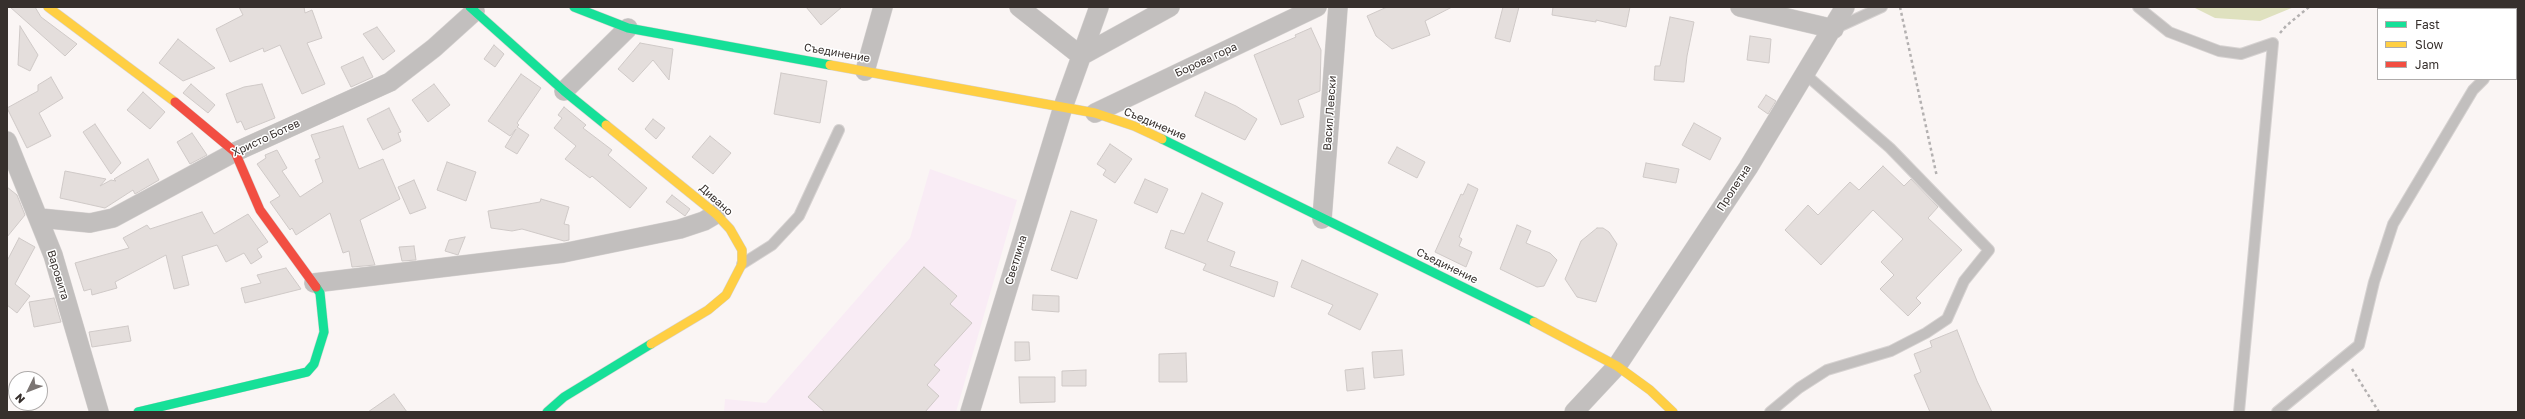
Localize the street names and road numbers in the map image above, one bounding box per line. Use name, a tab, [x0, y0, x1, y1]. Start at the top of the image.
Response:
street label: Борова гора	[1173, 40, 1239, 80]
street label: Съединение	[803, 41, 871, 65]
street label: Васил Левски	[1321, 75, 1339, 151]
street label: Съединение	[1122, 105, 1188, 143]
street label: Христо Ботев	[230, 117, 302, 159]
street label: Пролетна	[1714, 162, 1754, 214]
street label: Дивано	[697, 182, 735, 218]
street label: Светлина	[1002, 234, 1030, 286]
street label: Съединение	[1414, 245, 1480, 287]
street label: Варовита	[44, 249, 72, 301]

